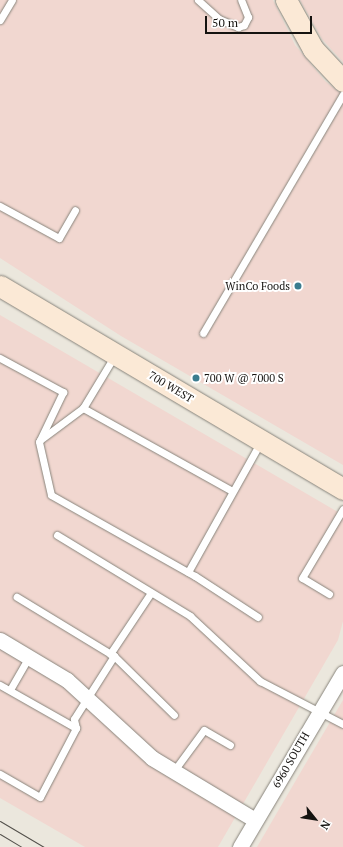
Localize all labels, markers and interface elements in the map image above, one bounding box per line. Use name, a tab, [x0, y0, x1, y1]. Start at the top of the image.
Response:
scale bar	[207, 8, 314, 34]
text: 50 m	[212, 15, 238, 30]
place label: WinCo Foods	[225, 279, 290, 293]
marker: WinCo Foods	[293, 281, 303, 291]
street label: 700 WEST	[146, 369, 196, 405]
place label: 700 W @ 7000 S	[204, 371, 284, 385]
marker: 700 W @ 7000 S	[191, 373, 201, 383]
street label: 6960 SOUTH	[270, 730, 312, 790]
north arrow	[295, 799, 335, 839]
text: N	[317, 818, 334, 832]

